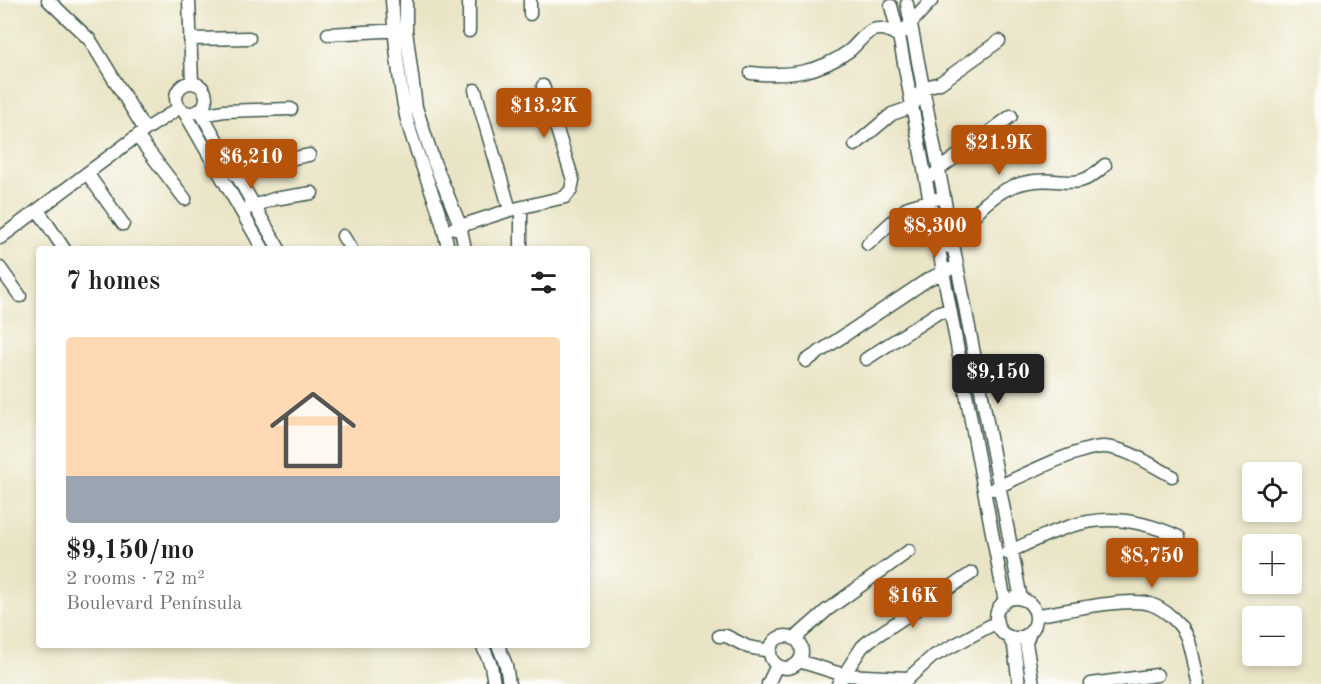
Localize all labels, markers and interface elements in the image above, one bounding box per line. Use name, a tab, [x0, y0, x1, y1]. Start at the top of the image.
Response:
pin: $13.2K	[495, 88, 593, 139]
text: $13.2K	[510, 97, 578, 117]
pin: $21.9K	[950, 125, 1048, 176]
text: $21.9K	[965, 134, 1033, 154]
pin: $6,210	[202, 139, 300, 190]
text: $6,210	[219, 148, 283, 168]
pin: $8,300	[886, 208, 984, 259]
text: $8,300	[903, 217, 967, 237]
icon: filters	[527, 266, 560, 299]
text: 7 homes	[66, 269, 160, 295]
pin: $9,150	[949, 354, 1047, 405]
text: $9,150	[966, 363, 1030, 383]
icon: home	[259, 376, 367, 484]
map controls	[1242, 462, 1302, 666]
button: locate	[1242, 462, 1302, 522]
button: +	[1242, 534, 1302, 594]
text: $9,150/mo	[66, 538, 194, 564]
pin: $8,750	[1103, 538, 1201, 589]
text: $8,750	[1120, 547, 1184, 567]
text: 2 rooms · 72 m²	[66, 569, 205, 589]
pin: $16K	[877, 578, 949, 629]
text: $16K	[888, 587, 938, 607]
text: Boulevard Península	[66, 594, 242, 614]
button: −	[1242, 606, 1302, 666]

